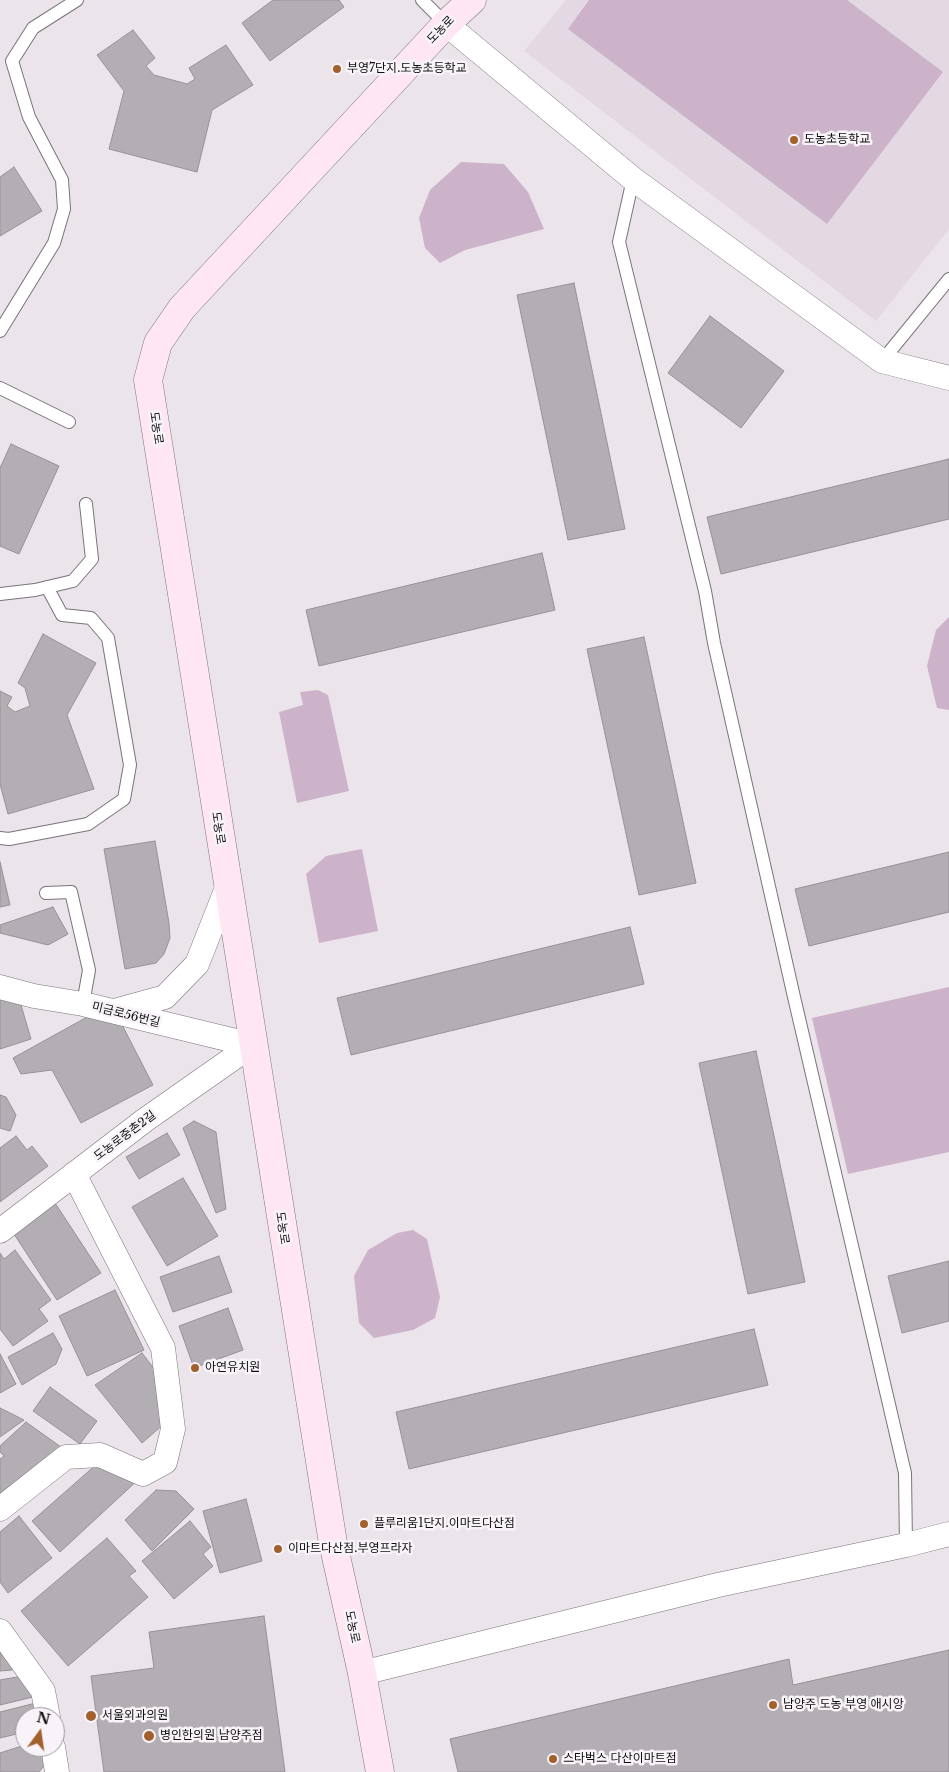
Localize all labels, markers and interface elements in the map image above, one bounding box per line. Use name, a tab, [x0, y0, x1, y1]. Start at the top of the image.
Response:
street label: 도농로	[424, 13, 458, 47]
place label: 부영7단지.도농초등학교	[347, 62, 467, 76]
marker: 부영7단지.도농초등학교	[331, 63, 343, 75]
place label: 도농초등학교	[804, 133, 870, 147]
marker: 도농초등학교	[788, 134, 800, 146]
street label: 도농로	[146, 411, 166, 445]
street label: 도농로	[208, 811, 228, 845]
street label: 미금로56번길	[90, 1000, 162, 1030]
street label: 도농로중촌2길	[91, 1108, 159, 1164]
street label: 도농로	[272, 1211, 292, 1245]
place label: 아연유치원	[205, 1361, 260, 1375]
marker: 아연유치원	[189, 1362, 201, 1374]
place label: 플루리움1단지.이마트다산점	[374, 1517, 515, 1531]
marker: 플루리움1단지.이마트다산점	[358, 1518, 370, 1530]
place label: 이마트다산점.부영프라자	[288, 1542, 413, 1556]
marker: 이마트다산점.부영프라자	[272, 1543, 284, 1555]
street label: 도농로	[342, 1609, 362, 1645]
place label: 남양주 도농 부영 애시앙	[783, 1698, 904, 1712]
marker: 남양주 도농 부영 애시앙	[767, 1699, 779, 1711]
north arrow	[15, 1707, 65, 1757]
text: N	[35, 1708, 52, 1729]
marker: 서울외과의원	[84, 1709, 98, 1723]
place label: 서울외과의원	[102, 1709, 168, 1723]
marker: 병인한의원 남양주점	[142, 1729, 156, 1743]
place label: 병인한의원 남양주점	[160, 1729, 263, 1743]
place label: 스타벅스 다산이마트점	[563, 1752, 677, 1766]
marker: 스타벅스 다산이마트점	[547, 1753, 559, 1765]

